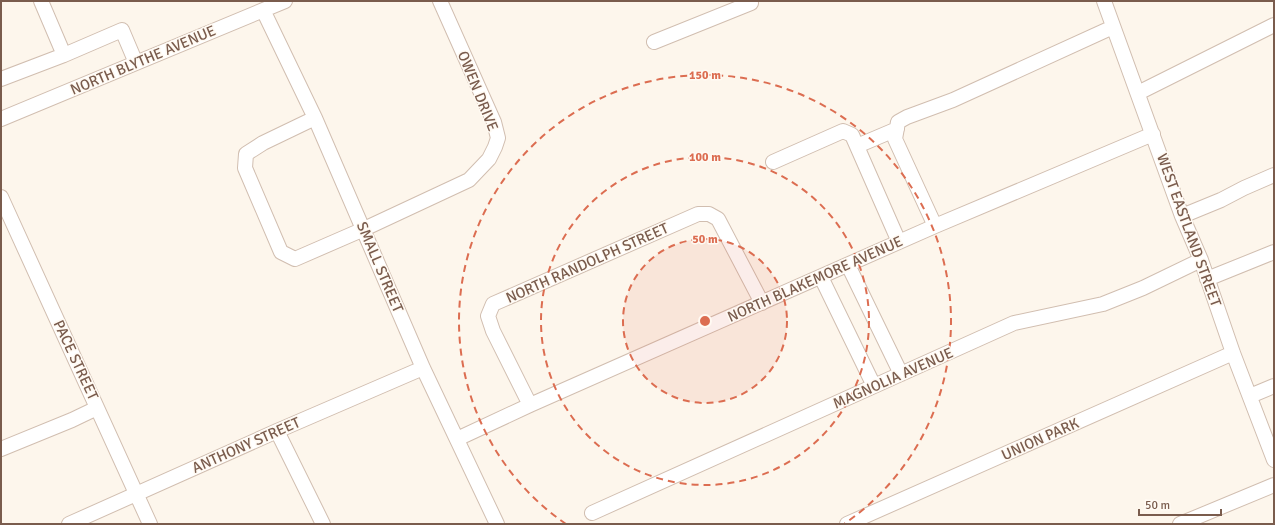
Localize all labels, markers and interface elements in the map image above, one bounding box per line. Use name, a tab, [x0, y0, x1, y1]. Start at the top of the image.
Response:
street label: NORTH BLYTHE AVENUE	[68, 21, 218, 99]
street label: OWEN DRIVE	[454, 48, 502, 134]
text: 150 m	[689, 68, 721, 83]
text: 100 m	[689, 150, 721, 165]
street label: WEST EASTLAND STREET	[1153, 151, 1225, 310]
street label: SMALL STREET	[353, 219, 407, 316]
street label: NORTH RANDOLPH STREET	[503, 219, 672, 307]
text: 50 m	[692, 232, 718, 247]
street label: NORTH BLAKEMORE AVENUE	[725, 232, 905, 326]
centre of rings	[698, 314, 712, 328]
street label: PACE STREET	[50, 317, 103, 403]
street label: MAGNOLIA AVENUE	[830, 343, 956, 413]
street label: ANTHONY STREET	[189, 413, 303, 477]
street label: UNION PARK	[999, 414, 1081, 464]
scale bar	[1139, 491, 1221, 517]
text: 50 m	[1145, 498, 1170, 513]

